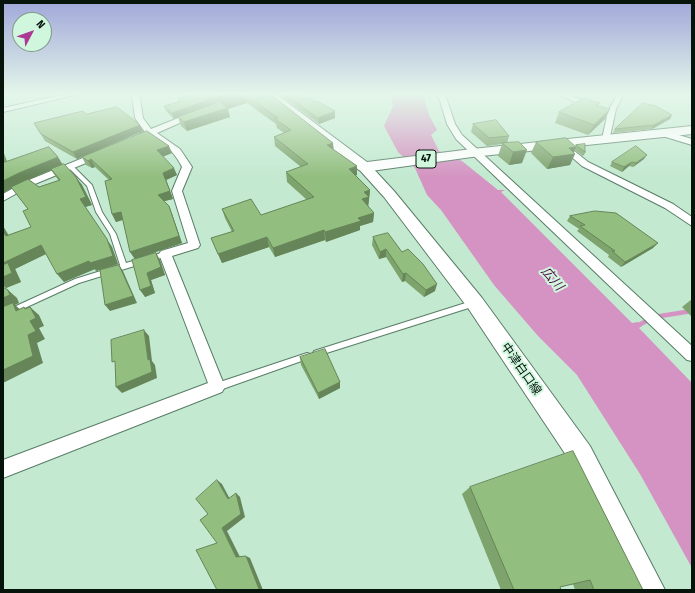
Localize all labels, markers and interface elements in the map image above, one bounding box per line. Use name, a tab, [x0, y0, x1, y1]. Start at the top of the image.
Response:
north arrow	[12, 12, 52, 52]
text: N	[34, 18, 48, 31]
road number: 47	[416, 150, 436, 168]
water label: 広川	[538, 264, 566, 294]
street label: 中津白口線	[498, 340, 544, 398]

